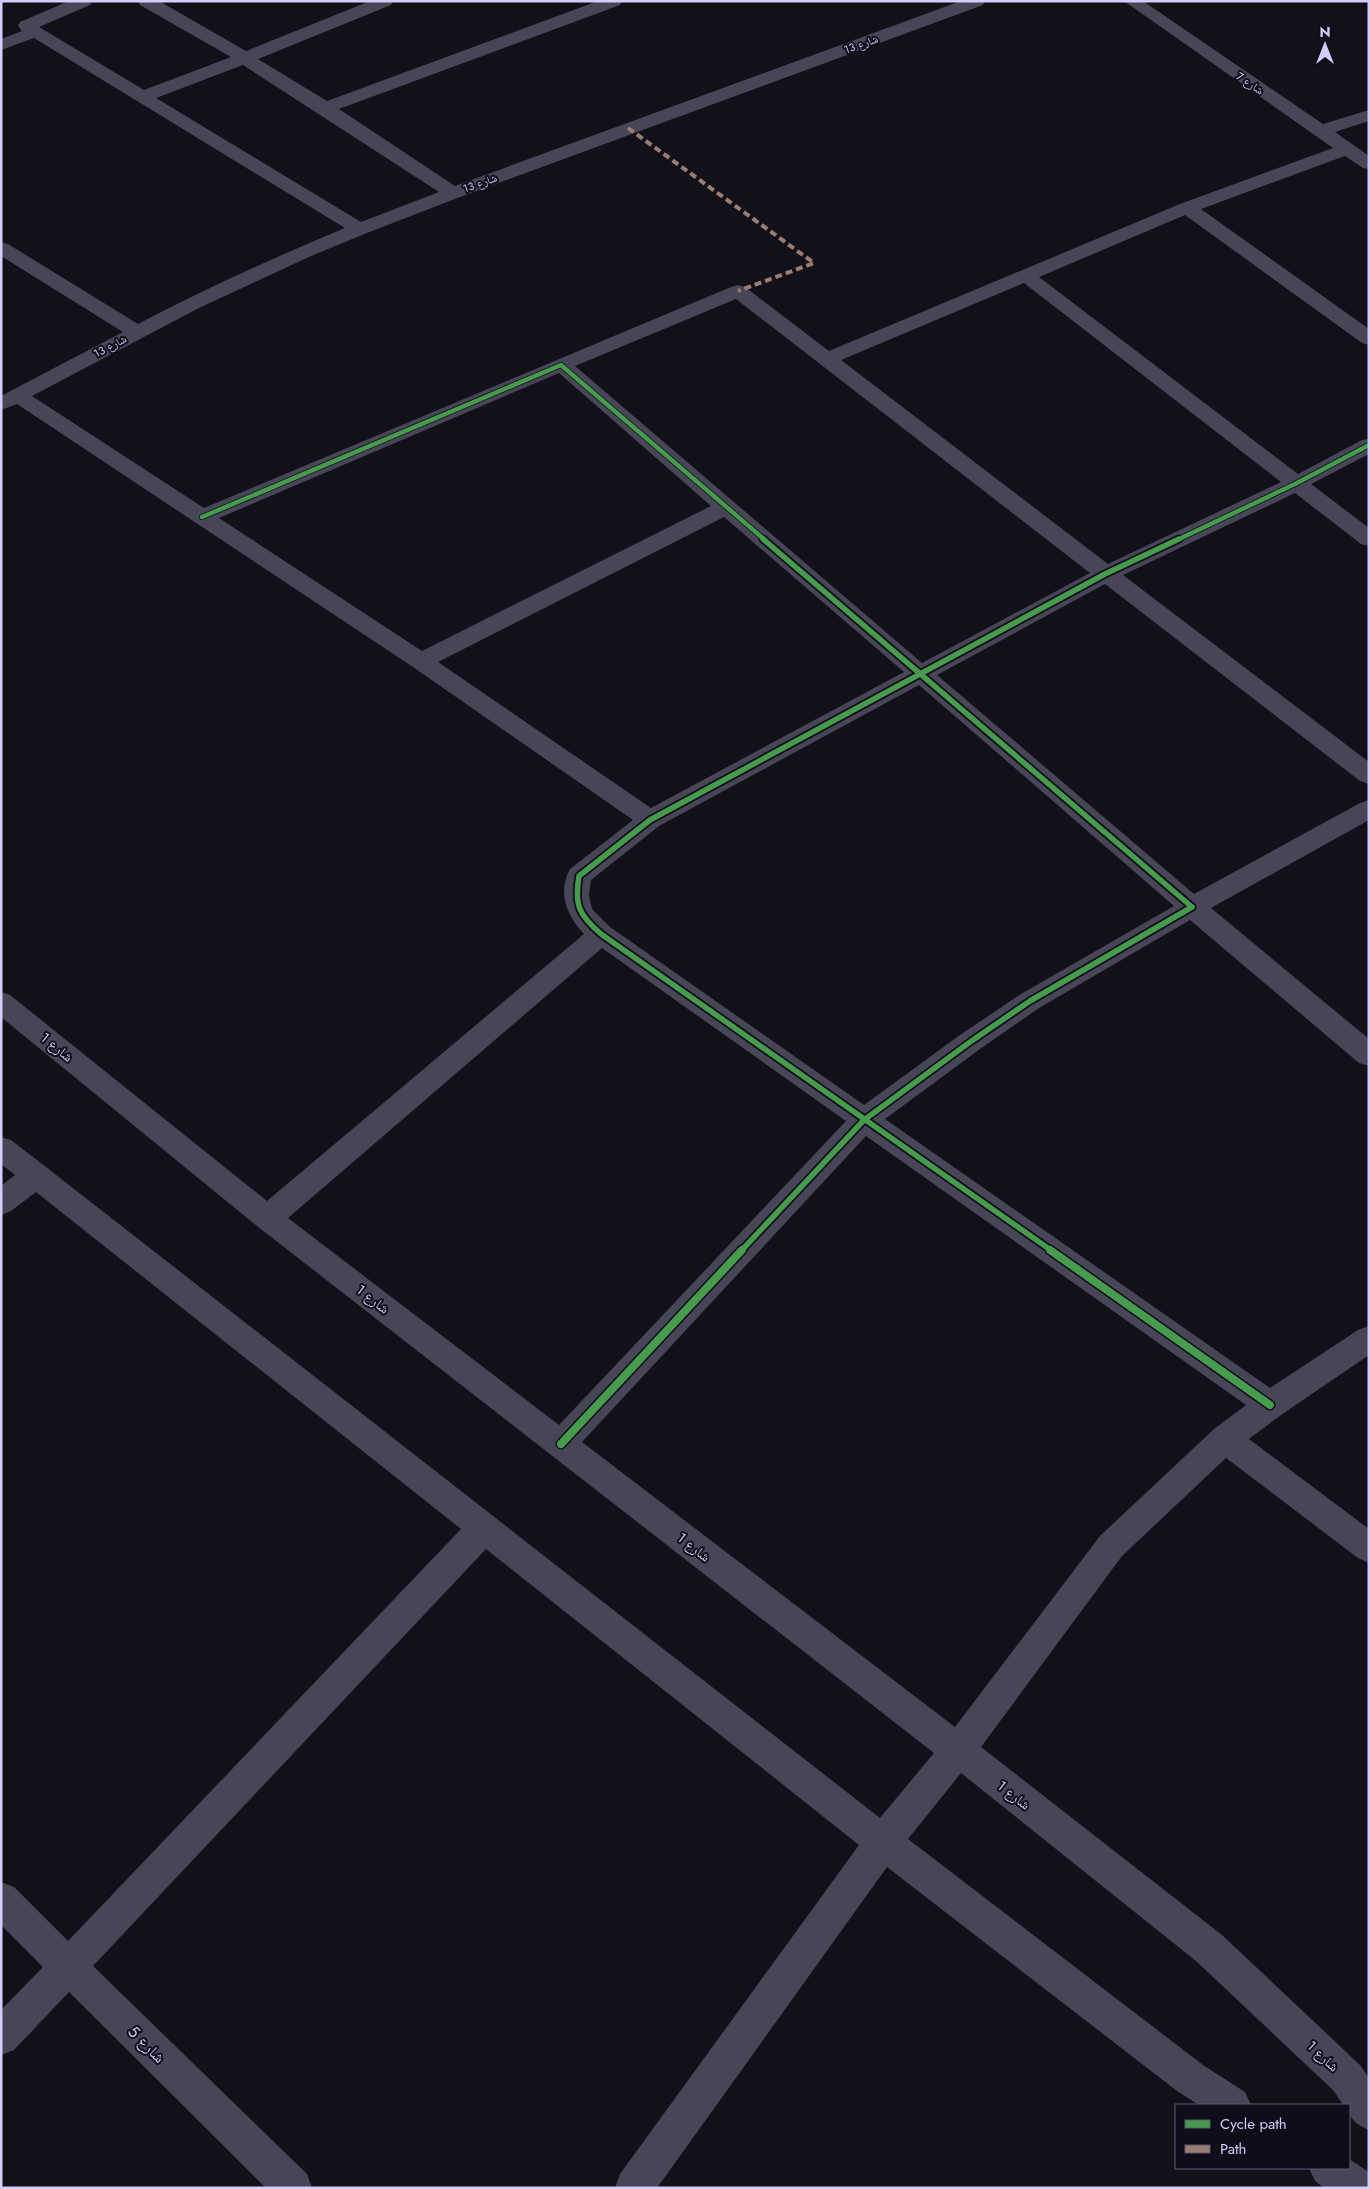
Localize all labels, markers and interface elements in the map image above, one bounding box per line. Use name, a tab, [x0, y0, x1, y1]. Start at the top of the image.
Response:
north arrow	[1300, 20, 1350, 70]
text: N	[1319, 22, 1331, 42]
street label: شارع 13	[842, 30, 880, 58]
street label: شارع 7	[1233, 68, 1267, 98]
street label: شارع 13	[461, 169, 499, 197]
street label: شارع 13	[91, 331, 129, 361]
street label: شارع 1	[36, 1028, 78, 1066]
street label: شارع 1	[352, 1280, 394, 1318]
street label: شارع 1	[673, 1528, 715, 1566]
street label: شارع 1	[993, 1776, 1035, 1814]
street label: شارع 5	[123, 2021, 170, 2068]
street label: شارع 1	[1303, 2036, 1343, 2076]
legend	[1175, 2104, 1350, 2169]
text: Cycle path	[1220, 2113, 1287, 2135]
text: Path	[1220, 2138, 1246, 2160]

